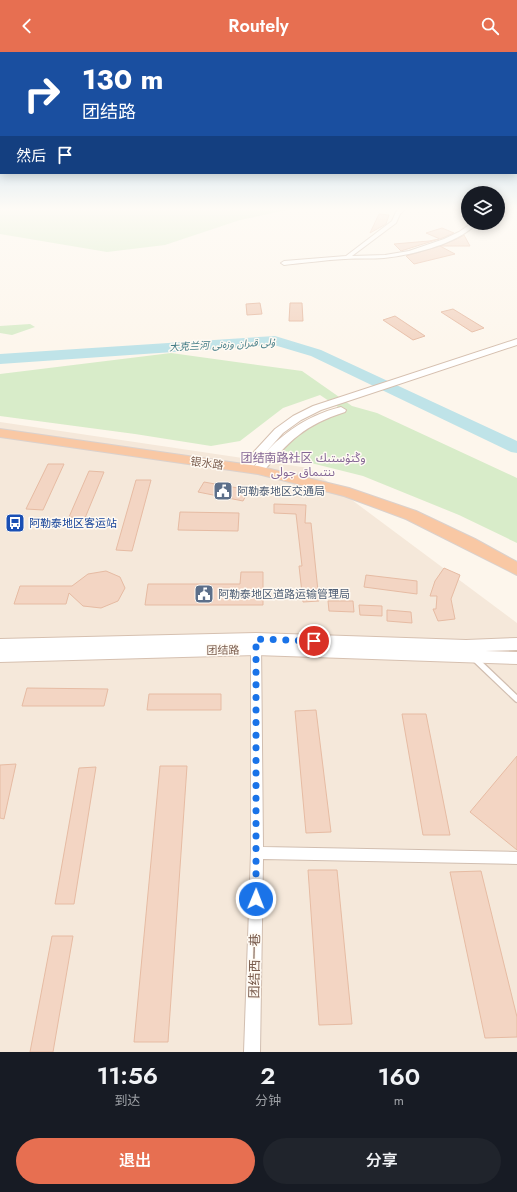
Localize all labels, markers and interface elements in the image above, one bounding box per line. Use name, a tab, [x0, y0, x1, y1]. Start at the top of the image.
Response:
text: Routely	[228, 13, 289, 39]
icon: back	[16, 15, 38, 37]
icon: search	[479, 15, 501, 37]
text: 130 m	[82, 59, 164, 100]
icon: right	[16, 68, 68, 120]
text: 团结路	[82, 99, 136, 125]
icon: arrive	[54, 144, 76, 166]
text: 然后	[16, 145, 46, 167]
map controls	[461, 186, 505, 230]
button: layers	[461, 186, 505, 230]
water label: 大克兰河 ۇلى قىران وزەنى	[169, 334, 277, 355]
district label: 团结南路社区 وڭتۇستىك ىنتىماق جولى	[240, 449, 366, 481]
street label: 银水路	[190, 453, 224, 473]
public building icon: 阿勒泰地区交通局	[212, 480, 234, 502]
place label: 阿勒泰地区交通局	[237, 483, 325, 499]
bus stop icon: 阿勒泰地区客运站	[4, 512, 26, 534]
place label: 阿勒泰地区客运站	[29, 515, 117, 531]
public building icon: 阿勒泰地区道路运输管理局	[193, 583, 215, 605]
place label: 阿勒泰地区道路运输管理局	[218, 586, 350, 602]
pin	[297, 624, 331, 658]
icon: arrive	[303, 630, 325, 652]
street label: 团结路	[206, 642, 240, 658]
position arrow	[235, 878, 277, 920]
street label: 团结西一巷	[244, 933, 265, 999]
text: 11:56	[97, 1058, 158, 1093]
text: 2	[260, 1058, 275, 1093]
text: 160	[378, 1059, 420, 1094]
text: 到达	[114, 1091, 140, 1110]
text: 分钟	[255, 1091, 281, 1110]
text: m	[394, 1091, 404, 1110]
button: 退出	[16, 1138, 255, 1184]
button: 分享	[263, 1138, 501, 1184]

